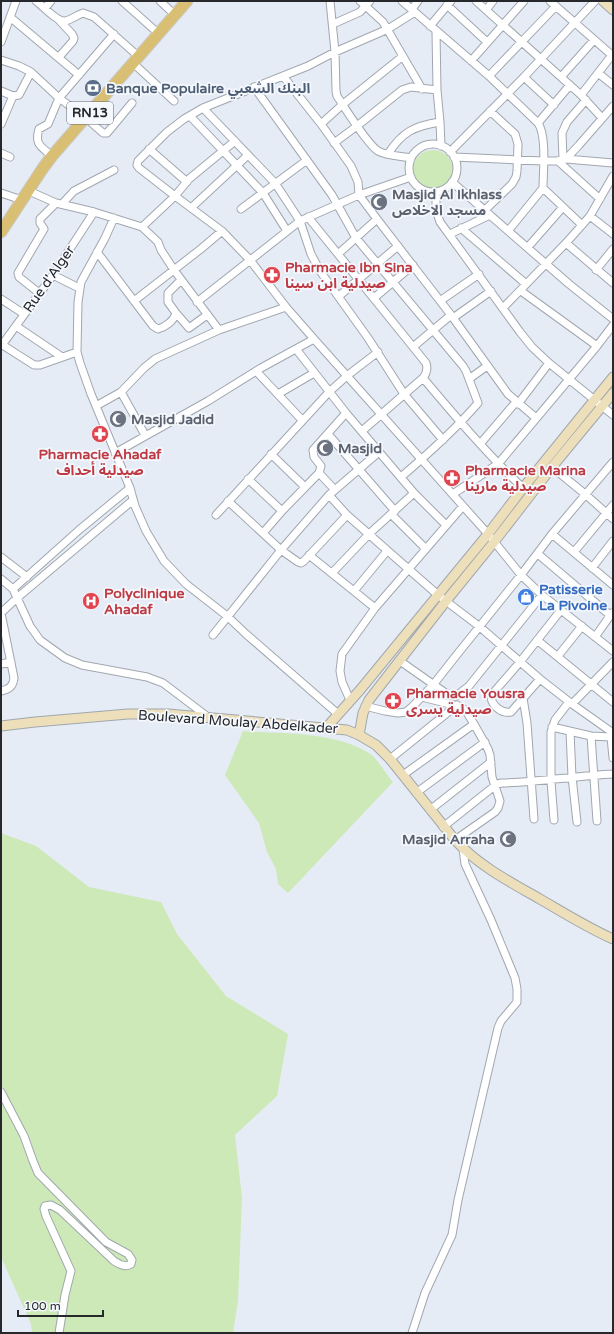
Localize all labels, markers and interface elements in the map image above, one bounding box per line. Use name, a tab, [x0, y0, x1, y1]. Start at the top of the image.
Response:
bank icon: Banque Populaire البنك الشعبي	[83, 78, 103, 98]
place label: Banque Populaire البنك الشعبي	[106, 80, 310, 99]
road number: RN13	[67, 102, 113, 124]
place label: Masjid Al Ikhlass مسجد الاخلاص	[392, 186, 502, 219]
mosque icon: Masjid Al Ikhlass مسجد الاخلاص	[369, 192, 389, 212]
street label: Rue d'Alger	[20, 242, 79, 316]
place label: Pharmacie Ibn Sina صيدلية ابن سينا	[285, 259, 413, 292]
pharmacy icon: Pharmacie Ibn Sina صيدلية ابن سينا	[262, 265, 282, 285]
mosque icon: Masjid Jadid	[108, 409, 128, 429]
place label: Masjid Jadid	[131, 411, 214, 428]
pharmacy icon: Pharmacie Ahadaf صيدلية أحداف	[90, 424, 110, 444]
mosque icon: Masjid	[315, 438, 335, 458]
place label: Masjid	[338, 440, 382, 457]
place label: Pharmacie Ahadaf صيدلية أحداف	[39, 446, 162, 479]
place label: Pharmacie Marina صيدلية مارينا	[465, 462, 586, 495]
pharmacy icon: Pharmacie Marina صيدلية مارينا	[442, 468, 462, 488]
place label: Patisserie La Pivoine	[539, 581, 607, 614]
place label: Polyclinique Ahadaf	[104, 585, 184, 618]
shop icon: Patisserie La Pivoine	[516, 587, 536, 607]
hospital icon: Polyclinique Ahadaf	[81, 591, 101, 611]
place label: Pharmacie Yousra صيدلية يسرى	[406, 685, 525, 718]
pharmacy icon: Pharmacie Yousra صيدلية يسرى	[383, 691, 403, 711]
street label: Boulevard Moulay Abdelkader	[137, 707, 339, 738]
mosque icon: Masjid Arraha	[498, 829, 518, 849]
place label: Masjid Arraha	[402, 831, 495, 848]
scale bar	[18, 1292, 103, 1318]
text: 100 m	[24, 1299, 61, 1313]

